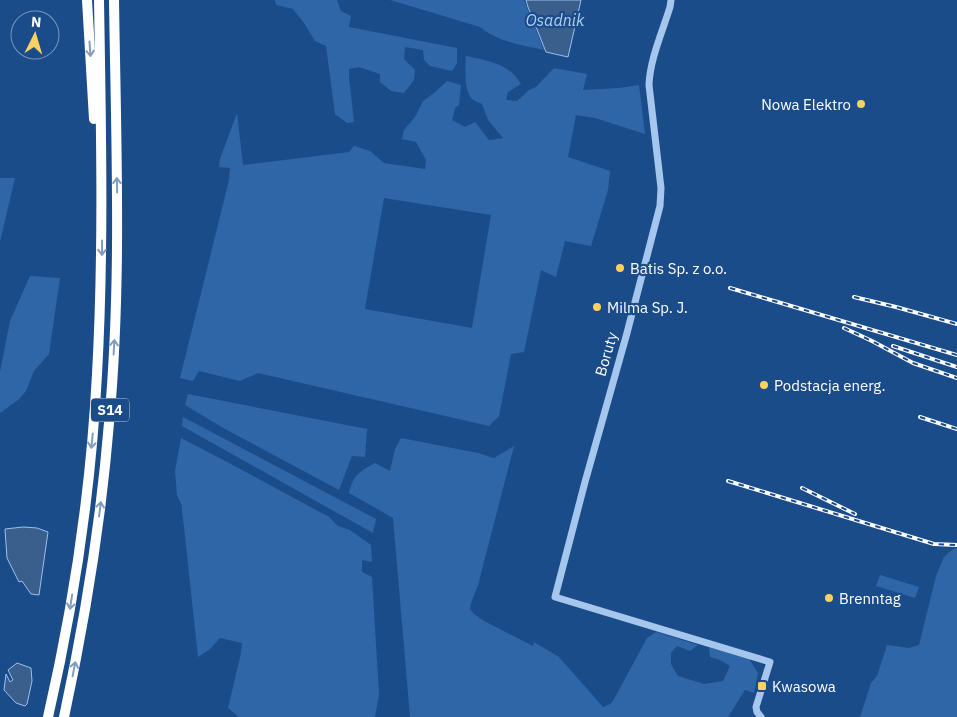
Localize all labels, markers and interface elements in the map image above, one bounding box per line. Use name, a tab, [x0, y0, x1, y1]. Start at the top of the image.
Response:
north arrow	[10, 10, 60, 60]
water label: Osadnik	[526, 10, 585, 30]
text: N	[30, 13, 42, 31]
one-way arrow	[85, 40, 94, 56]
place label: Nowa Elektro	[761, 95, 851, 114]
marker: Nowa Elektro	[855, 98, 867, 110]
one-way arrow	[112, 177, 122, 193]
one-way arrow	[97, 240, 107, 256]
place label: Batis Sp. z o.o.	[630, 259, 727, 278]
marker: Batis Sp. z o.o.	[614, 262, 626, 274]
place label: Milma Sp. J.	[607, 298, 688, 317]
marker: Milma Sp. J.	[591, 301, 603, 313]
street label: Boruty	[591, 329, 621, 378]
one-way arrow	[109, 339, 118, 355]
place label: Podstacja energ.	[774, 376, 886, 395]
marker: Podstacja energ.	[758, 379, 770, 391]
road number: S14	[91, 398, 129, 422]
one-way arrow	[87, 433, 97, 449]
one-way arrow	[95, 501, 105, 517]
place label: Brenntag	[839, 589, 901, 608]
marker: Brenntag	[823, 592, 835, 604]
one-way arrow	[65, 594, 75, 610]
one-way arrow	[70, 662, 79, 678]
place label: Kwasowa	[772, 677, 836, 696]
marker: Kwasowa	[756, 680, 768, 692]

